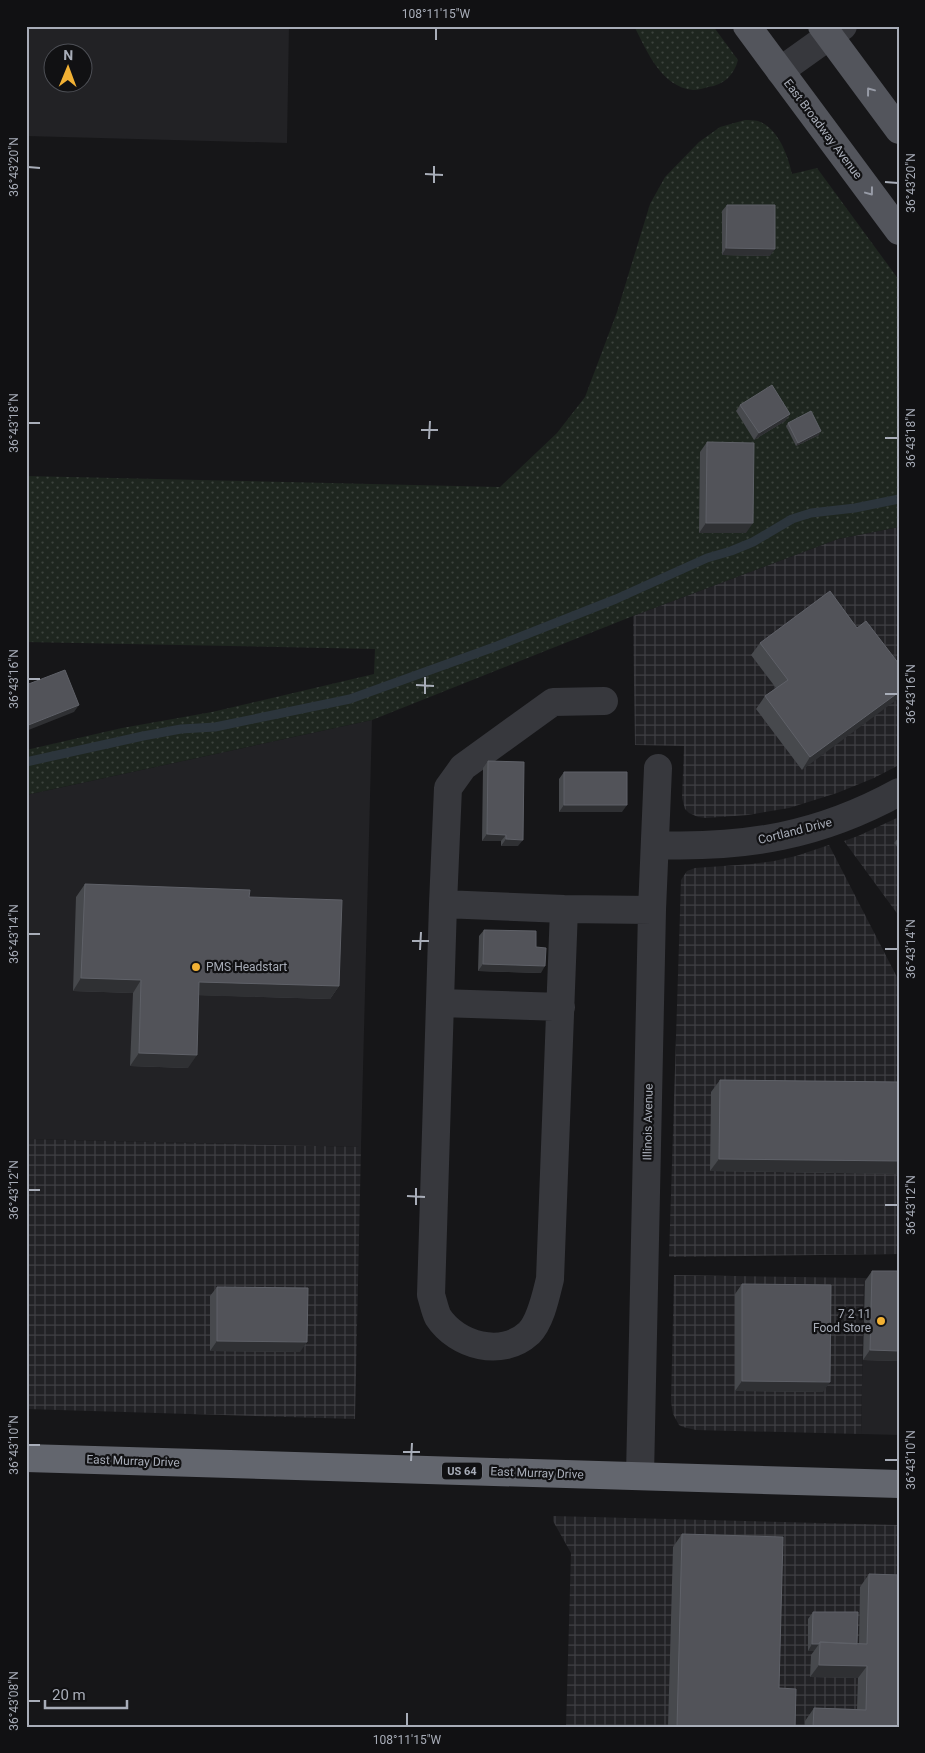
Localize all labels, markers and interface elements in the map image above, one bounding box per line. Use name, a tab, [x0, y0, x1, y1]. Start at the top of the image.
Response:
text: 108°11'15"W	[402, 7, 470, 21]
north arrow	[42, 42, 92, 92]
text: N	[63, 47, 73, 63]
street label: East Broadway Avenue	[781, 76, 865, 182]
one-way arrow	[867, 88, 875, 97]
text: 36°43'20"N	[7, 137, 21, 197]
text: 36°43'20"N	[904, 153, 918, 213]
one-way arrow	[864, 186, 873, 196]
text: 36°43'18"N	[7, 393, 21, 453]
text: 36°43'18"N	[904, 408, 918, 468]
text: 36°43'16"N	[7, 649, 21, 709]
text: 36°43'16"N	[904, 664, 918, 724]
street label: Cortland Drive	[757, 815, 833, 847]
text: 36°43'14"N	[7, 904, 21, 964]
text: 36°43'14"N	[904, 919, 918, 979]
place label: PMS Headstart	[206, 960, 287, 974]
marker: PMS Headstart	[190, 961, 202, 973]
street label: Illinois Avenue	[640, 1083, 656, 1161]
text: 36°43'12"N	[7, 1160, 21, 1220]
text: 36°43'12"N	[904, 1175, 918, 1235]
place label: 7 2 11 Food Store	[813, 1307, 871, 1335]
marker: 7 2 11 Food Store	[875, 1315, 887, 1327]
text: 36°43'10"N	[7, 1415, 21, 1475]
text: 36°43'10"N	[904, 1430, 918, 1490]
street label: East Murray Drive	[86, 1452, 180, 1470]
road number: US 64	[442, 1462, 482, 1480]
street label: East Murray Drive	[490, 1464, 584, 1482]
text: 36°43'08"N	[7, 1671, 21, 1731]
scale bar	[45, 1678, 128, 1710]
text: 20 m	[52, 1686, 86, 1704]
text: 108°11'15"W	[373, 1733, 441, 1747]

